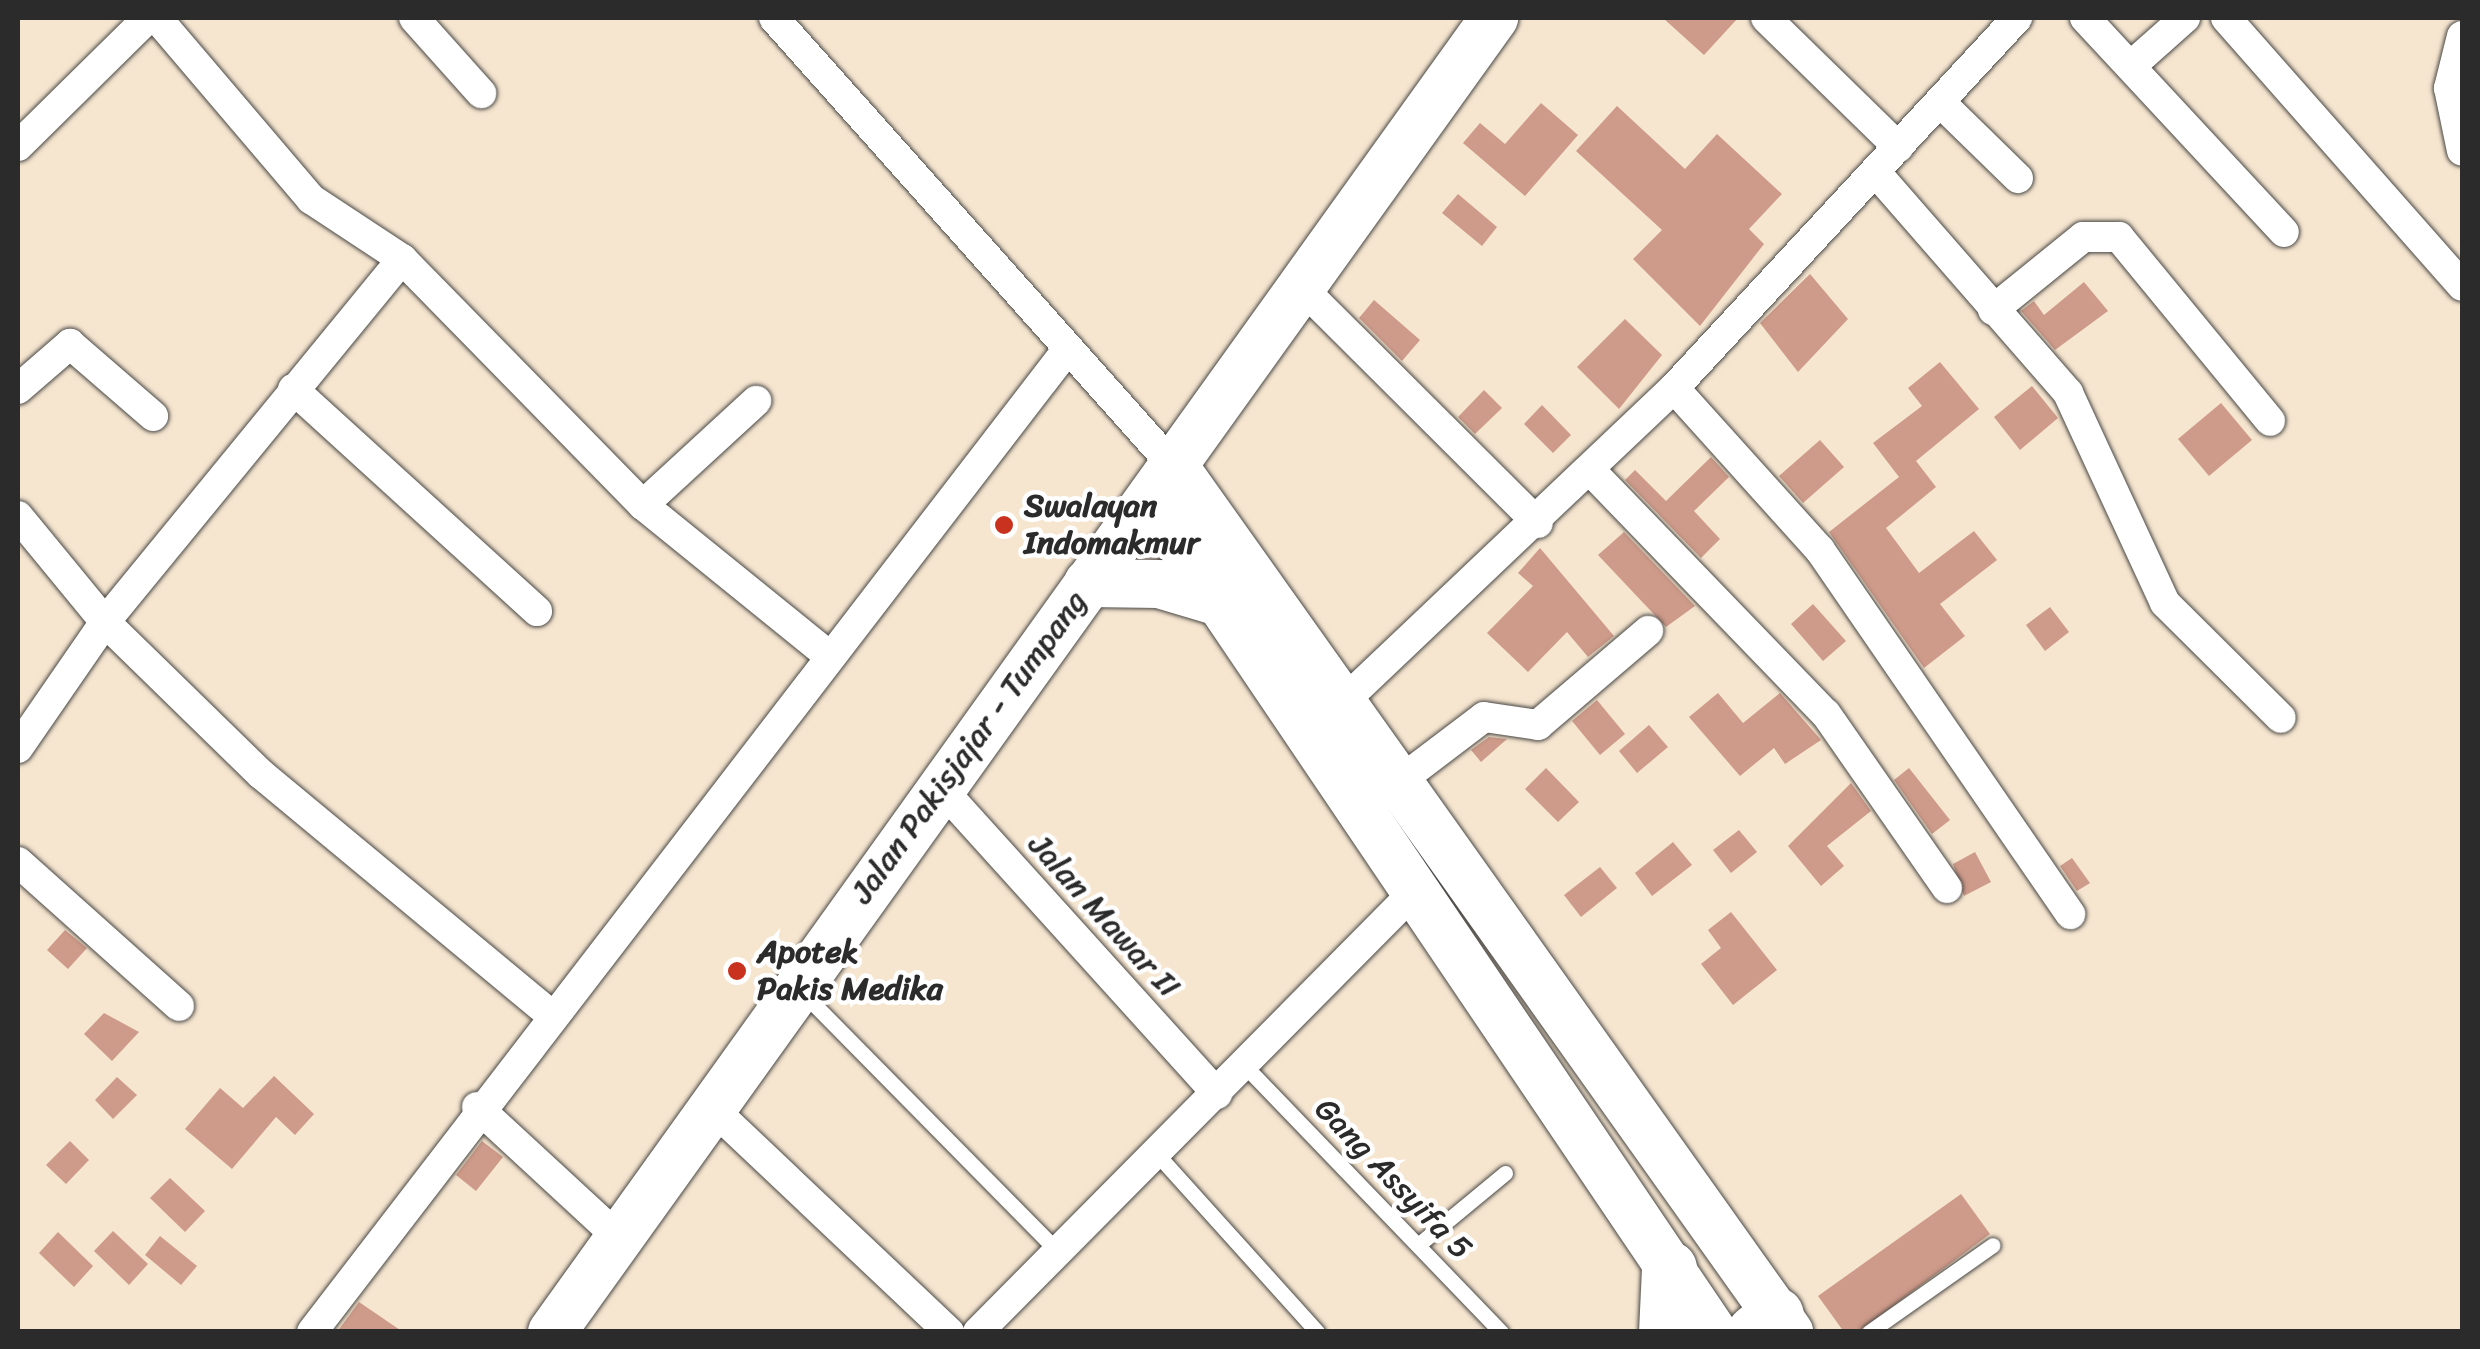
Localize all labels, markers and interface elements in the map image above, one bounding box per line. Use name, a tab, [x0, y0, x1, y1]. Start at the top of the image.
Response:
place label: Swalayan Indomakmur	[1024, 488, 1200, 563]
marker: Swalayan Indomakmur	[993, 514, 1015, 536]
street label: Jalan Pakisjajar - Tumpang	[843, 583, 1095, 911]
street label: Jalan Mawar II	[1021, 827, 1187, 1005]
place label: Apotek Pakis Medika	[757, 934, 943, 1009]
marker: Apotek Pakis Medika	[726, 960, 748, 982]
street label: Gang Assyifa 5	[1306, 1090, 1480, 1268]

